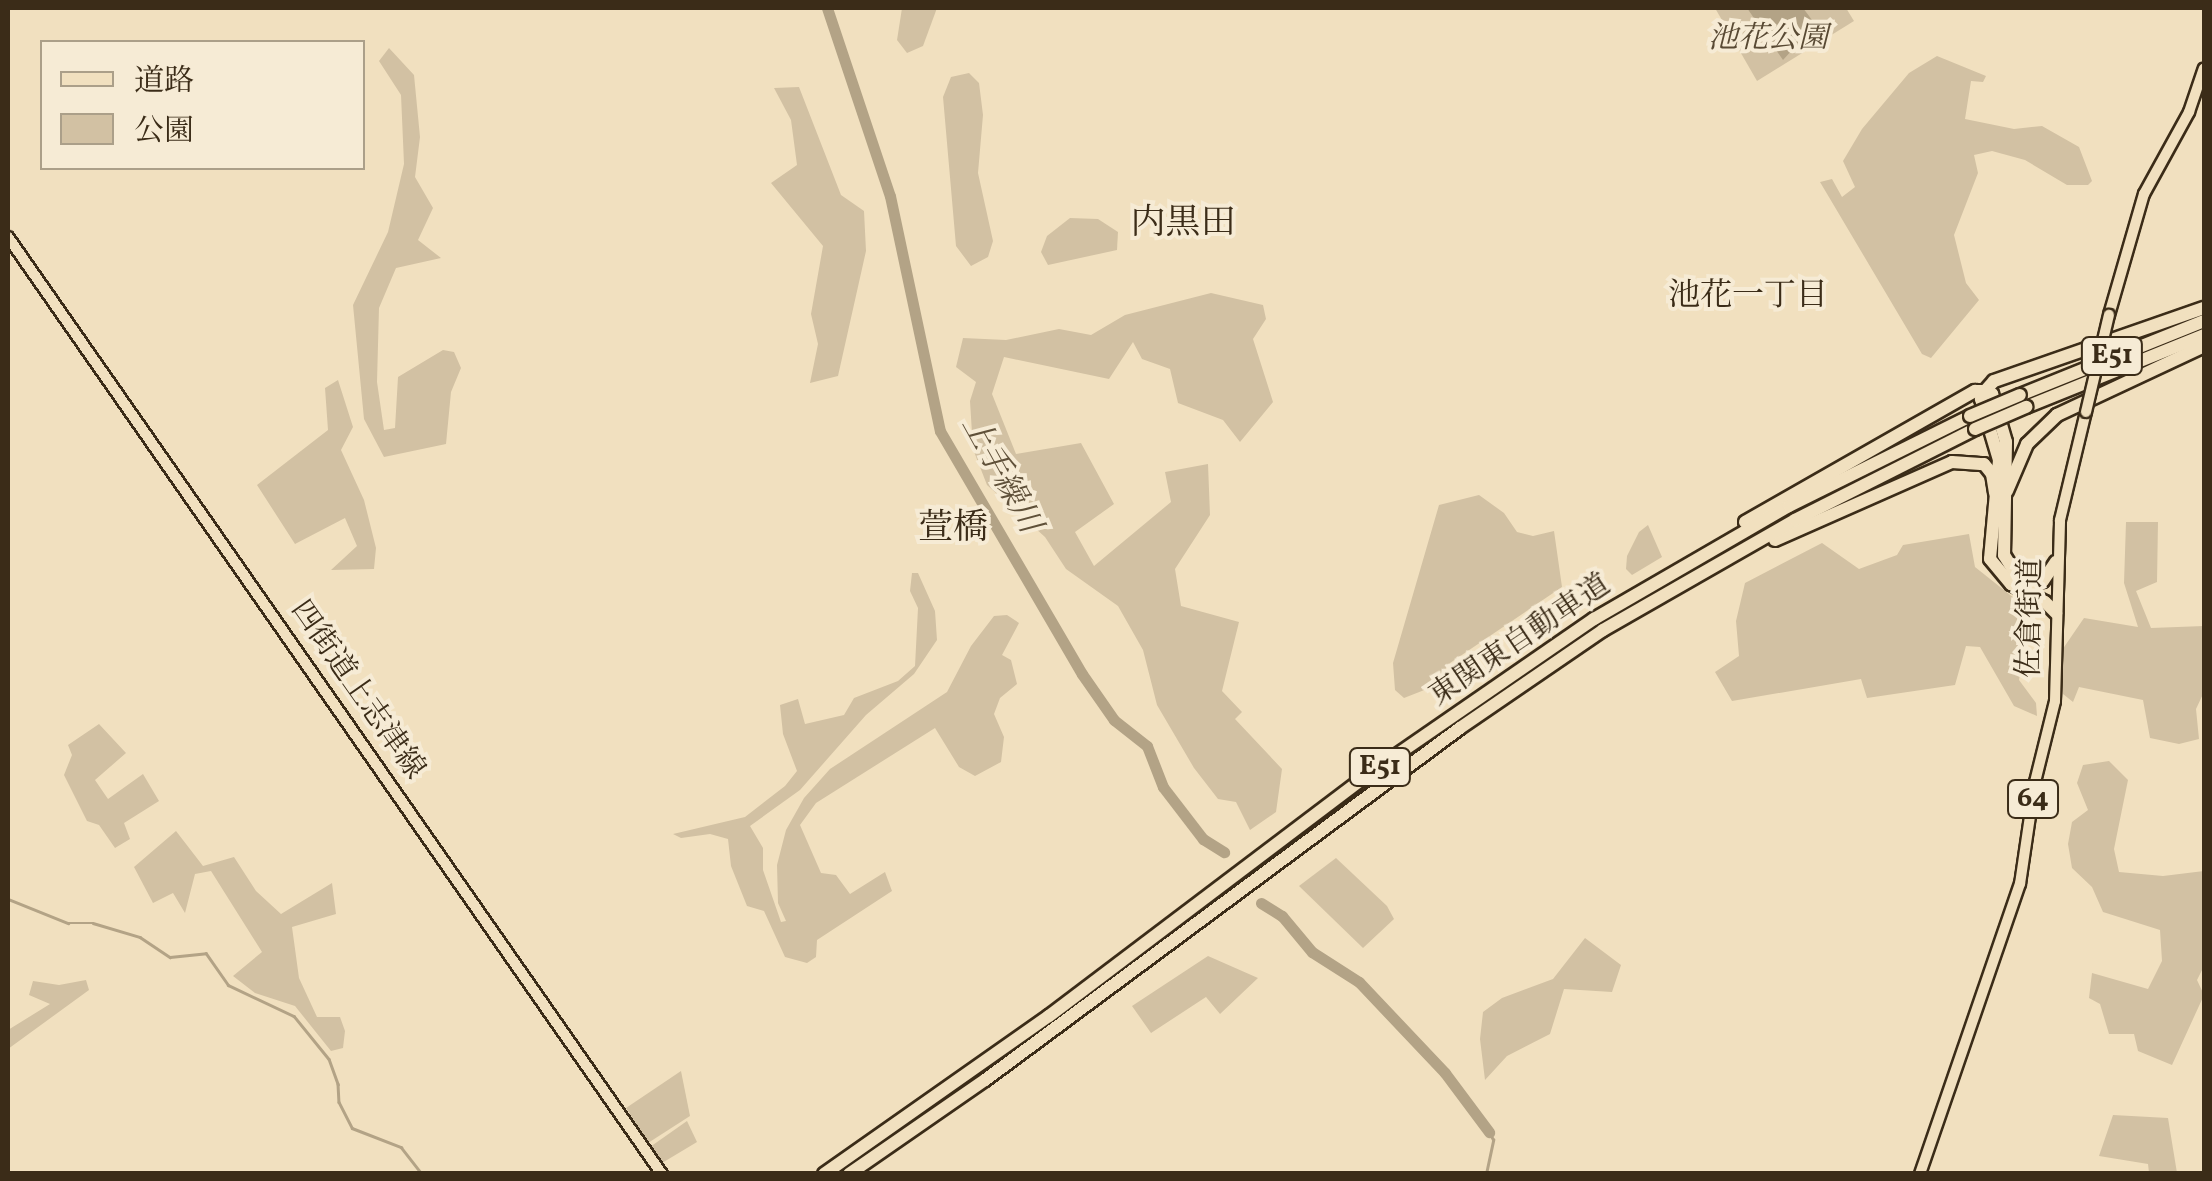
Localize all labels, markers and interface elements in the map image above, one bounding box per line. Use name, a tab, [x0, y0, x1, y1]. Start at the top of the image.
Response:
park label: 池花公園	[1708, 21, 1828, 57]
legend	[40, 40, 365, 170]
text: 道路	[134, 61, 194, 103]
text: 公園	[134, 111, 194, 153]
district label: 内黒田	[1131, 203, 1235, 245]
district label: 池花一丁目	[1668, 278, 1828, 316]
road number: E51	[2080, 333, 2144, 379]
water label: 上手繰川	[952, 410, 1048, 540]
district label: 萱橋	[918, 508, 988, 550]
street label: 佐倉街道	[2012, 558, 2050, 678]
street label: 東関東自動車道	[1423, 567, 1617, 715]
street label: 四街道上志津線	[282, 594, 432, 786]
road number: E51	[1348, 744, 1412, 790]
road number: 64	[2006, 776, 2060, 822]

